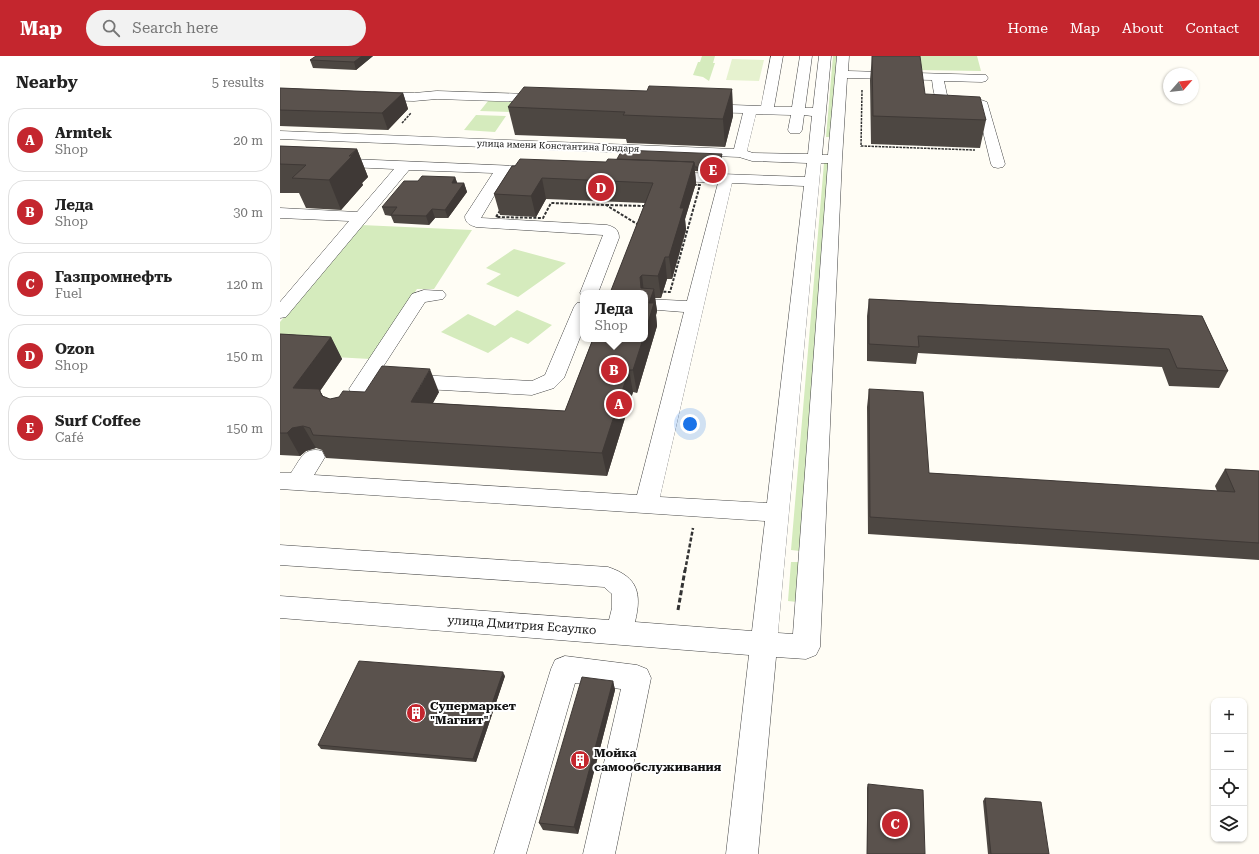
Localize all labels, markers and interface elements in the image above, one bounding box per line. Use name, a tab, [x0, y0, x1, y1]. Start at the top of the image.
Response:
search box	[86, 10, 366, 46]
text: Map	[20, 17, 62, 40]
icon: search	[100, 17, 122, 39]
text: Search here	[132, 19, 218, 37]
text: Home	[1007, 20, 1048, 36]
text: Map	[1070, 20, 1100, 36]
text: About	[1122, 20, 1164, 36]
text: Contact	[1186, 20, 1239, 36]
north arrow	[1163, 68, 1199, 104]
text: Nearby	[16, 72, 78, 92]
text: 5 results	[212, 75, 264, 90]
text: Armtek	[55, 124, 112, 142]
text: A	[25, 133, 35, 148]
text: 20 m	[233, 133, 263, 148]
street label: улица имени Константина Гондаря	[477, 138, 639, 154]
text: Shop	[55, 142, 88, 157]
pin: E	[700, 155, 726, 185]
pin: D	[588, 173, 614, 203]
text: Леда	[55, 196, 93, 214]
text: B	[25, 205, 35, 220]
text: 30 m	[233, 205, 263, 220]
text: Shop	[55, 214, 88, 229]
text: Газпромнефть	[55, 268, 172, 286]
text: C	[25, 277, 35, 292]
text: 120 m	[226, 277, 263, 292]
text: Fuel	[55, 286, 82, 301]
popup	[580, 290, 648, 342]
text: Леда	[595, 300, 633, 318]
text: Shop	[595, 318, 628, 333]
text: Ozon	[55, 340, 95, 358]
text: D	[25, 349, 35, 364]
text: 150 m	[226, 349, 263, 364]
pin: B	[601, 355, 627, 385]
text: Shop	[55, 358, 88, 373]
pin: A	[606, 389, 632, 419]
text: Surf Coffee	[55, 412, 141, 430]
your location	[680, 414, 700, 434]
text: E	[26, 421, 34, 436]
text: 150 m	[226, 421, 263, 436]
text: Café	[55, 430, 84, 445]
street label: улица Дмитрия Есаулко	[447, 613, 597, 637]
map controls	[1211, 698, 1247, 842]
button: +	[1211, 698, 1247, 734]
place label: Супермаркет "Магнит"	[430, 699, 516, 727]
building icon: Супермаркет "Магнит"	[405, 702, 427, 724]
button: −	[1211, 734, 1247, 770]
place label: Мойка самообслуживания	[594, 746, 722, 774]
building icon: Мойка самообслуживания	[569, 749, 591, 771]
button: locate	[1211, 770, 1247, 806]
button: layers	[1211, 806, 1247, 842]
pin: C	[882, 809, 908, 839]

